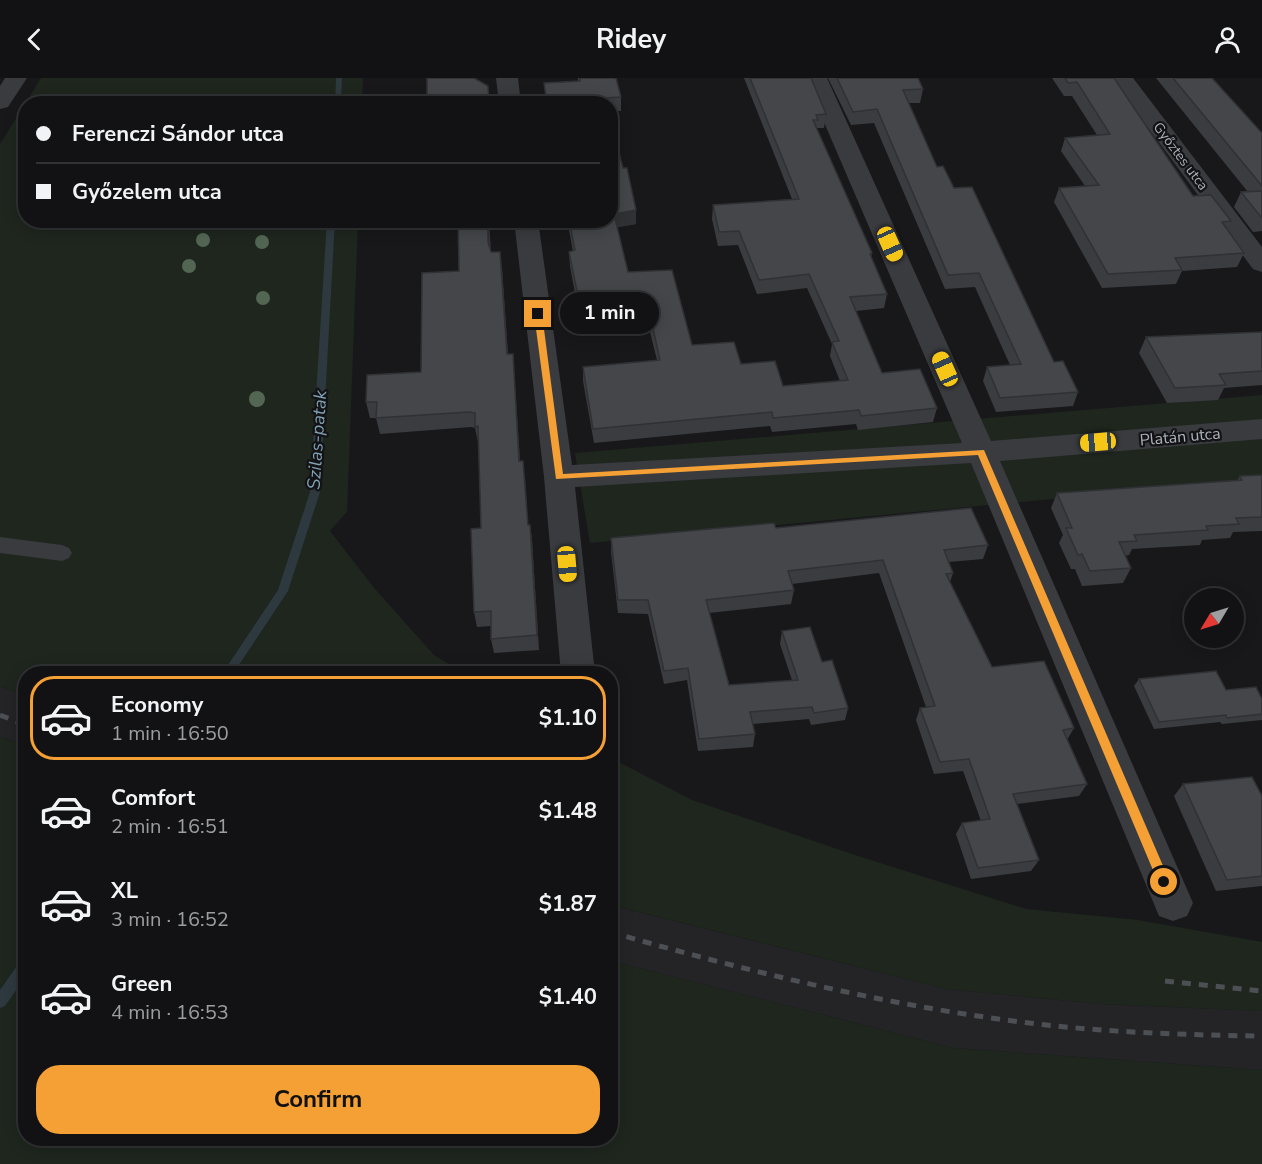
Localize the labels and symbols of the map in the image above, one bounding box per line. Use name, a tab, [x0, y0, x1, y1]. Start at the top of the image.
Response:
street label: Győztes utca	[1149, 118, 1212, 194]
car	[874, 224, 906, 264]
callout: 1 min	[559, 293, 658, 335]
route end	[524, 300, 551, 327]
car	[929, 349, 961, 389]
water label: Szilas-patak	[302, 388, 333, 491]
street label: Platán utca	[1139, 423, 1221, 451]
car	[1079, 431, 1117, 453]
car	[556, 545, 578, 583]
north arrow	[1184, 588, 1244, 648]
route start	[1150, 868, 1177, 895]

